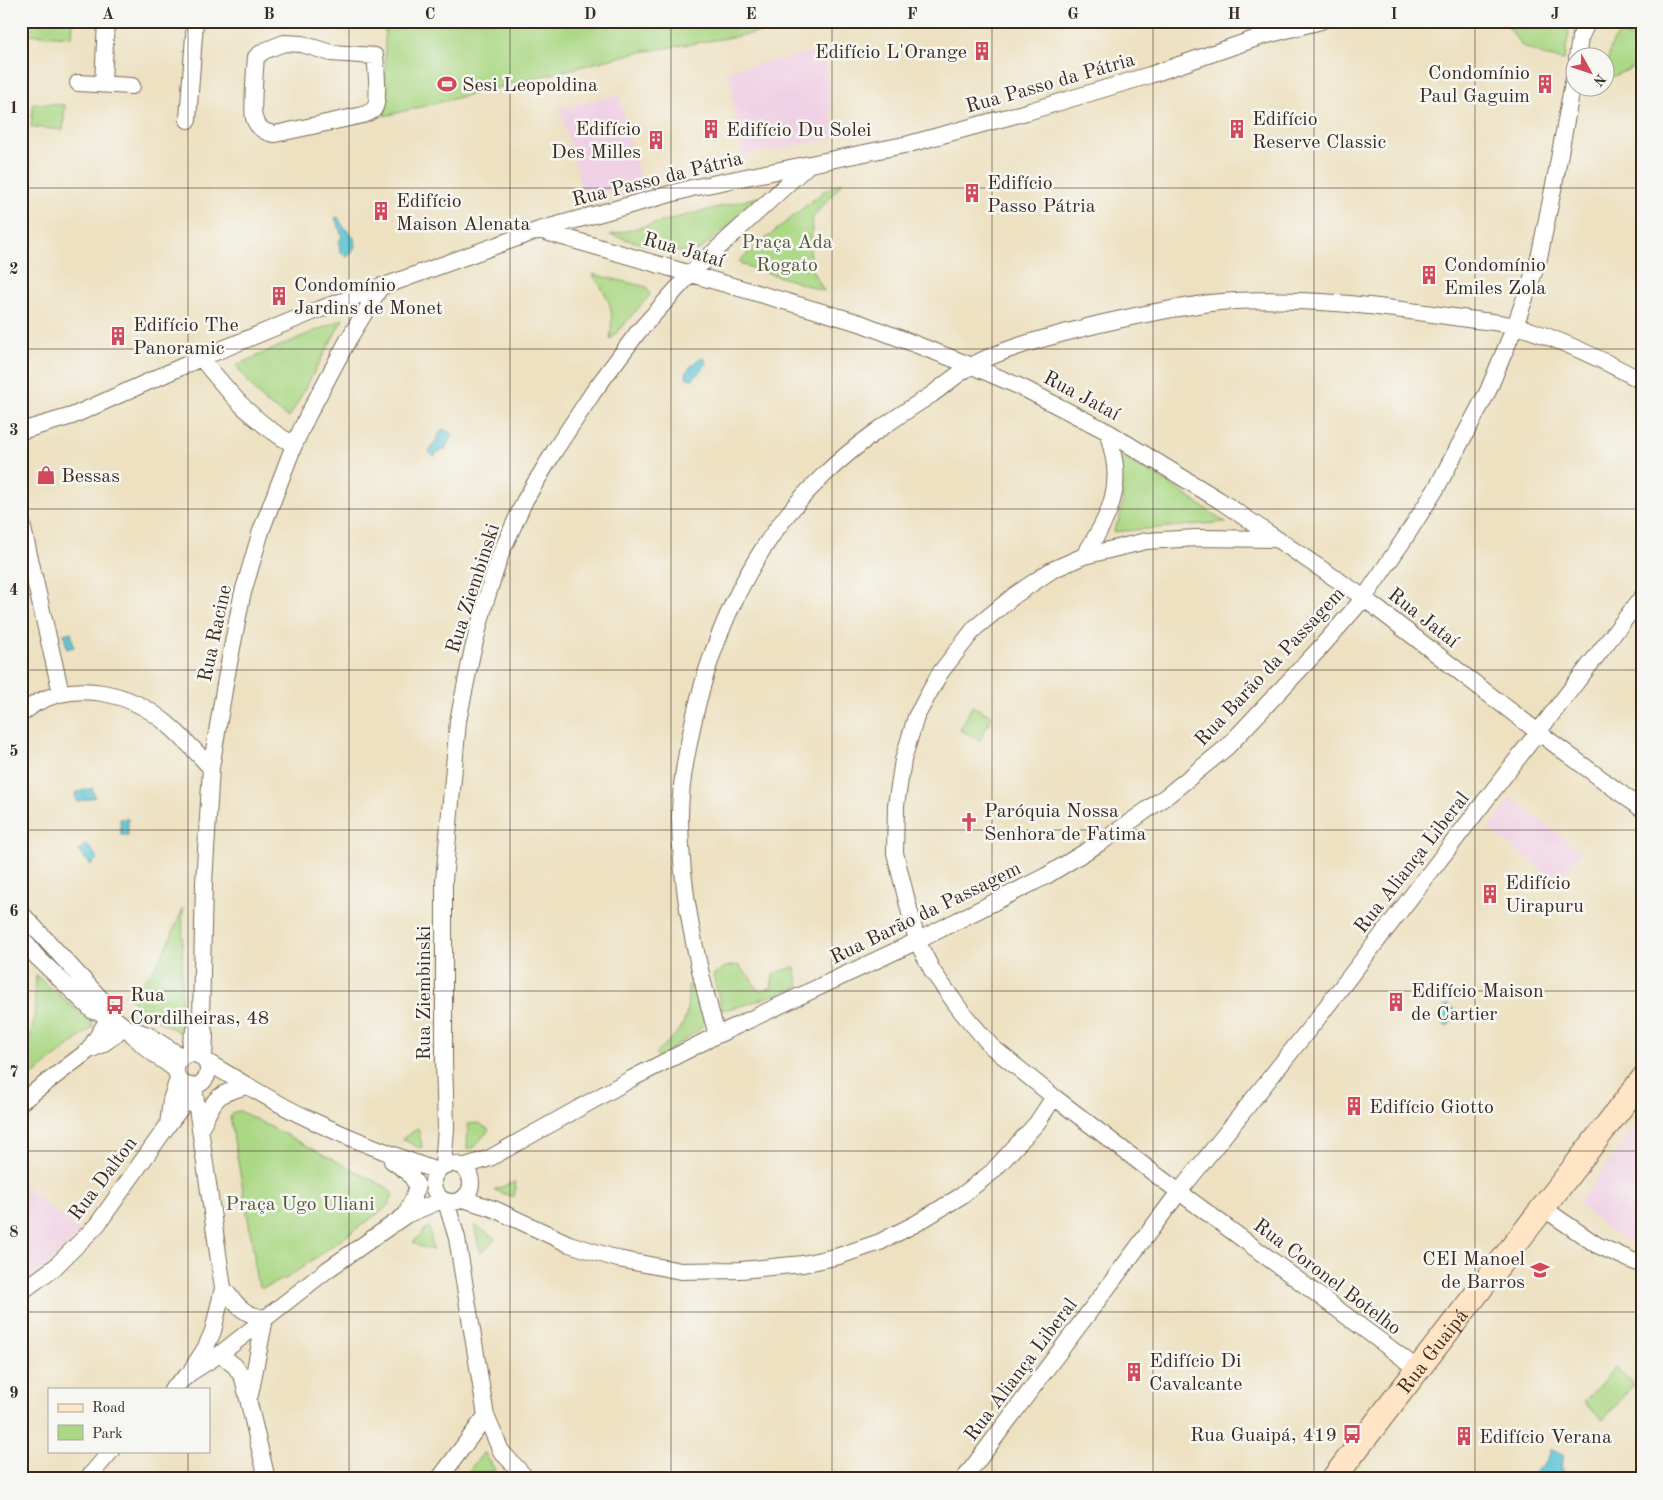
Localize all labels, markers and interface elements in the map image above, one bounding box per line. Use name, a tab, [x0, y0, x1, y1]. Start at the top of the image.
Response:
text: A	[102, 7, 114, 23]
text: B	[263, 7, 275, 23]
text: C	[425, 7, 435, 23]
text: D	[584, 7, 596, 23]
text: E	[745, 7, 757, 23]
text: F	[907, 7, 918, 23]
text: G	[1067, 7, 1079, 23]
text: H	[1227, 7, 1241, 23]
text: I	[1390, 7, 1398, 23]
text: J	[1551, 7, 1560, 23]
building icon: Edifício L'Orange	[971, 40, 993, 62]
place label: Edifício L'Orange	[815, 43, 967, 63]
north arrow	[1566, 48, 1616, 98]
street label: Rua Passo da Pátria	[964, 50, 1138, 118]
place label: Condomínio Paul Gaguim	[1419, 64, 1530, 107]
text: N	[1590, 71, 1608, 89]
sports icon: Sesi Leopoldina	[436, 73, 458, 95]
building icon: Condomínio Paul Gaguim	[1534, 73, 1556, 95]
place label: Sesi Leopoldina	[462, 76, 598, 96]
text: 1	[9, 101, 19, 117]
place label: Edifício Reserve Classic	[1252, 110, 1386, 153]
building icon: Edifício Du Solei	[700, 118, 722, 140]
building icon: Edifício Reserve Classic	[1226, 118, 1248, 140]
place label: Edifício Des Milles	[551, 120, 641, 163]
place label: Edifício Du Solei	[726, 121, 871, 141]
building icon: Edifício Des Milles	[645, 129, 667, 151]
street label: Rua Passo da Pátria	[570, 149, 745, 211]
place label: Edifício Passo Pátria	[987, 174, 1096, 217]
building icon: Edifício Passo Pátria	[961, 182, 983, 204]
place label: Edifício Maison Alenata	[396, 192, 531, 235]
building icon: Edifício Maison Alenata	[370, 200, 392, 222]
street label: Rua Jataí	[641, 230, 727, 272]
park label: Praça Ada Rogato	[741, 233, 833, 276]
place label: Condomínio Emiles Zola	[1444, 256, 1546, 299]
text: 2	[9, 262, 19, 278]
building icon: Condomínio Emiles Zola	[1418, 264, 1440, 286]
place label: Condomínio Jardins de Monet	[294, 276, 443, 319]
building icon: Condomínio Jardins de Monet	[268, 285, 290, 307]
place label: Edifício The Panoramic	[133, 316, 239, 359]
building icon: Edifício The Panoramic	[107, 325, 129, 347]
street label: Rua Jataí	[1040, 368, 1123, 425]
text: 3	[9, 423, 19, 439]
shop icon: Bessas	[35, 464, 57, 486]
place label: Bessas	[61, 467, 120, 487]
street label: Rua Ziembinski	[444, 521, 504, 656]
text: 4	[9, 583, 19, 599]
street label: Rua Racine	[196, 583, 236, 684]
street label: Rua Barão da Passagem	[1192, 584, 1349, 751]
street label: Rua Jataí	[1384, 585, 1462, 653]
text: 5	[9, 744, 19, 760]
street label: Rua Aliança Liberal	[1351, 789, 1474, 938]
place label: Paróquia Nossa Senhora de Fatima	[984, 802, 1147, 845]
church icon: Paróquia Nossa Senhora de Fatima	[958, 811, 980, 833]
street label: Rua Barão da Passagem	[827, 859, 1024, 969]
place label: Edifício Uirapuru	[1505, 874, 1584, 917]
building icon: Edifício Uirapuru	[1479, 883, 1501, 905]
text: 6	[9, 904, 19, 920]
street label: Rua Ziembinski	[415, 926, 435, 1060]
place label: Edifício Maison de Cartier	[1411, 982, 1544, 1025]
place label: Rua Cordilheiras, 48	[130, 986, 269, 1029]
building icon: Edifício Maison de Cartier	[1385, 991, 1407, 1013]
bus stop icon: Rua Cordilheiras, 48	[104, 994, 126, 1016]
text: 7	[9, 1065, 19, 1081]
building icon: Edifício Giotto	[1343, 1095, 1365, 1117]
place label: Edifício Giotto	[1369, 1098, 1494, 1118]
street label: Rua Dalton	[66, 1133, 142, 1225]
park label: Praça Ugo Uliani	[225, 1195, 375, 1215]
street label: Rua Coronel Botelho	[1249, 1216, 1404, 1339]
text: 8	[9, 1225, 19, 1241]
place label: CEI Manoel de Barros	[1422, 1250, 1525, 1293]
school or university icon: CEI Manoel de Barros	[1529, 1259, 1551, 1281]
street label: Rua Aliança Liberal	[962, 1295, 1082, 1445]
street label: Rua Guaipá	[1395, 1306, 1473, 1398]
place label: Edifício Di Cavalcante	[1149, 1352, 1242, 1395]
building icon: Edifício Di Cavalcante	[1123, 1361, 1145, 1383]
text: 9	[9, 1386, 19, 1402]
legend	[48, 1388, 210, 1452]
text: Road	[92, 1401, 126, 1416]
bus stop icon: Rua Guaipá, 419	[1341, 1423, 1363, 1445]
building icon: Edifício Verana	[1453, 1425, 1475, 1447]
place label: Rua Guaipá, 419	[1190, 1426, 1337, 1446]
text: Park	[92, 1427, 123, 1442]
place label: Edifício Verana	[1479, 1428, 1612, 1448]

